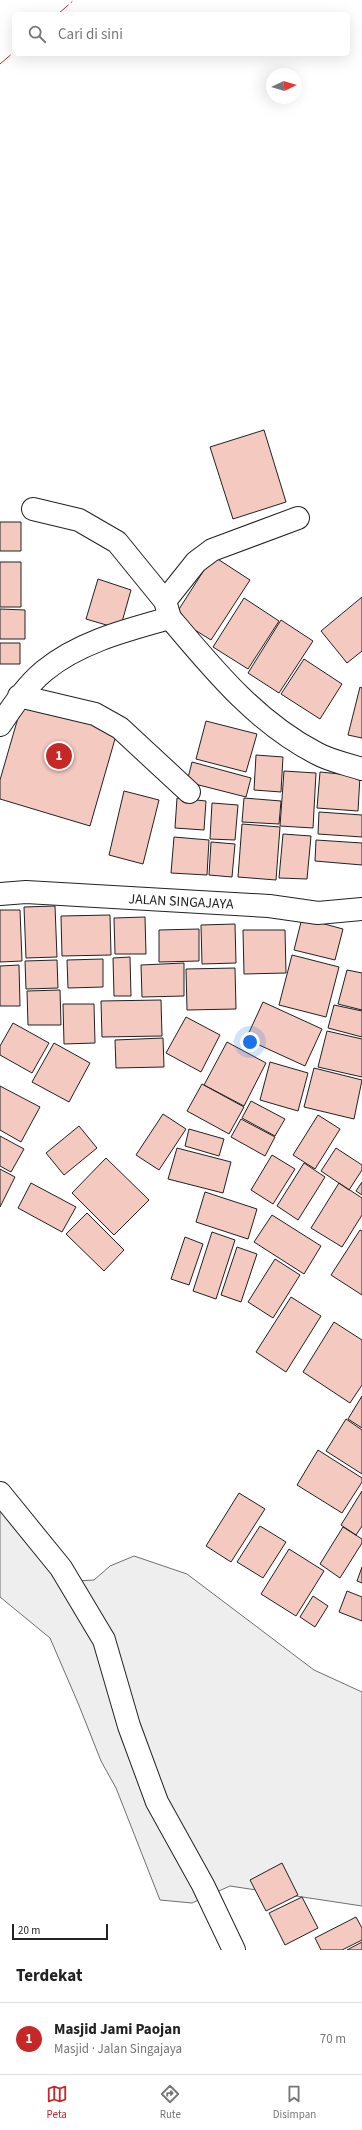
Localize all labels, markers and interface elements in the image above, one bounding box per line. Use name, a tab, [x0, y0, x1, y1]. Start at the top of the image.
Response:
search box	[12, 12, 350, 56]
icon: search	[26, 23, 48, 45]
text: Cari di sini	[58, 24, 123, 45]
north arrow	[266, 68, 302, 104]
pin: 1	[46, 741, 72, 771]
street label: JALAN SINGAJAYA	[128, 889, 234, 915]
your location	[240, 1032, 260, 1052]
scale bar	[12, 1922, 108, 1941]
text: 20 m	[18, 1923, 40, 1938]
text: Terdekat	[16, 1964, 82, 1988]
text: Masjid Jami Paojan	[54, 2019, 181, 2040]
text: 1	[26, 2030, 32, 2048]
text: 70 m	[320, 2030, 346, 2048]
text: Masjid · Jalan Singajaya	[54, 2040, 182, 2058]
tab: Peta	[46, 2083, 68, 2122]
tab: Rute	[159, 2083, 181, 2122]
tab: Disimpan	[273, 2083, 316, 2122]

